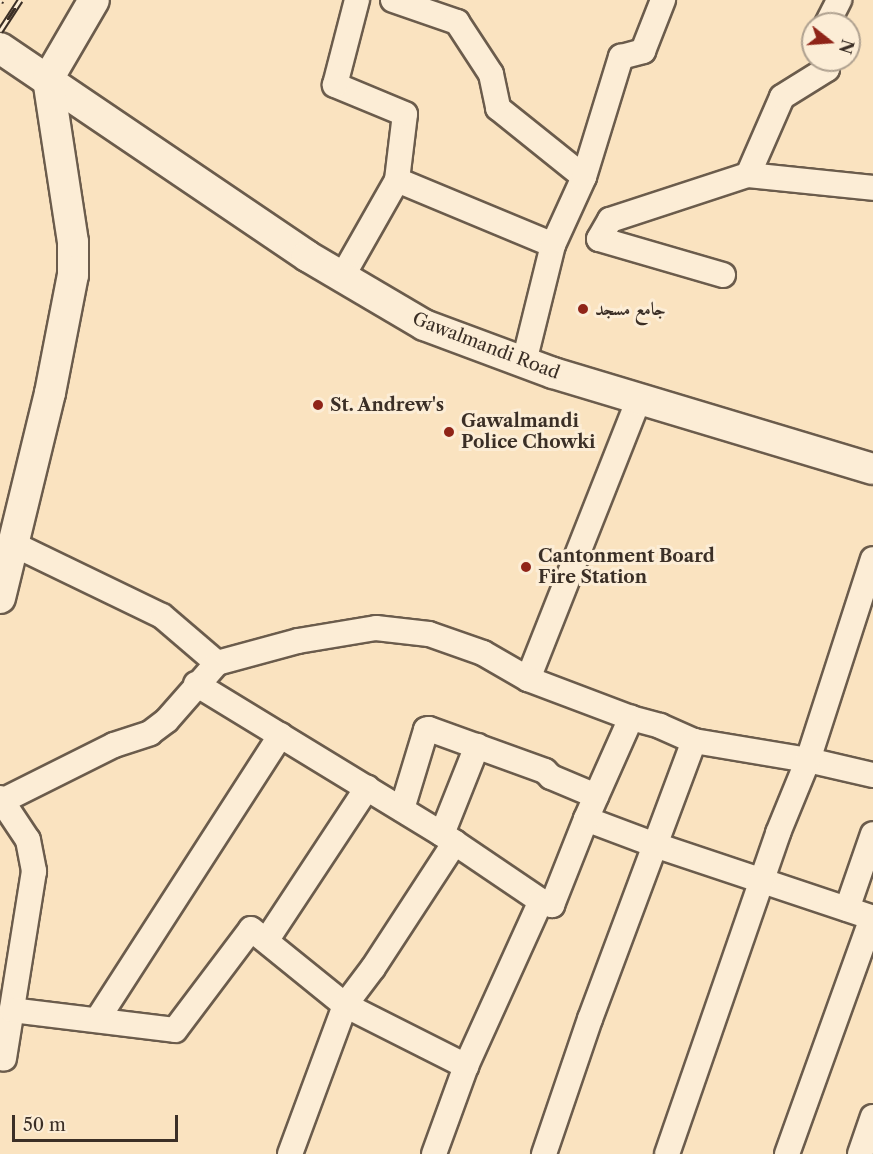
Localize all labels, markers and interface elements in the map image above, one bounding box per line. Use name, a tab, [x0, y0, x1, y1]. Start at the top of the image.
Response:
north arrow	[801, 12, 861, 72]
text: N	[835, 37, 858, 56]
place label: جامع مسجد	[595, 298, 666, 320]
marker: جامع مسجد	[576, 302, 590, 316]
street label: Gawalmandi Road	[409, 308, 563, 384]
place label: St. Andrew's	[330, 394, 445, 416]
marker: St. Andrew's	[311, 398, 325, 412]
place label: Gawalmandi Police Chowki	[461, 411, 595, 454]
marker: Gawalmandi Police Chowki	[442, 425, 456, 439]
place label: Cantonment Board Fire Station	[538, 546, 715, 588]
marker: Cantonment Board Fire Station	[519, 560, 533, 574]
scale bar	[15, 1103, 182, 1141]
text: 50 m	[23, 1114, 66, 1136]

